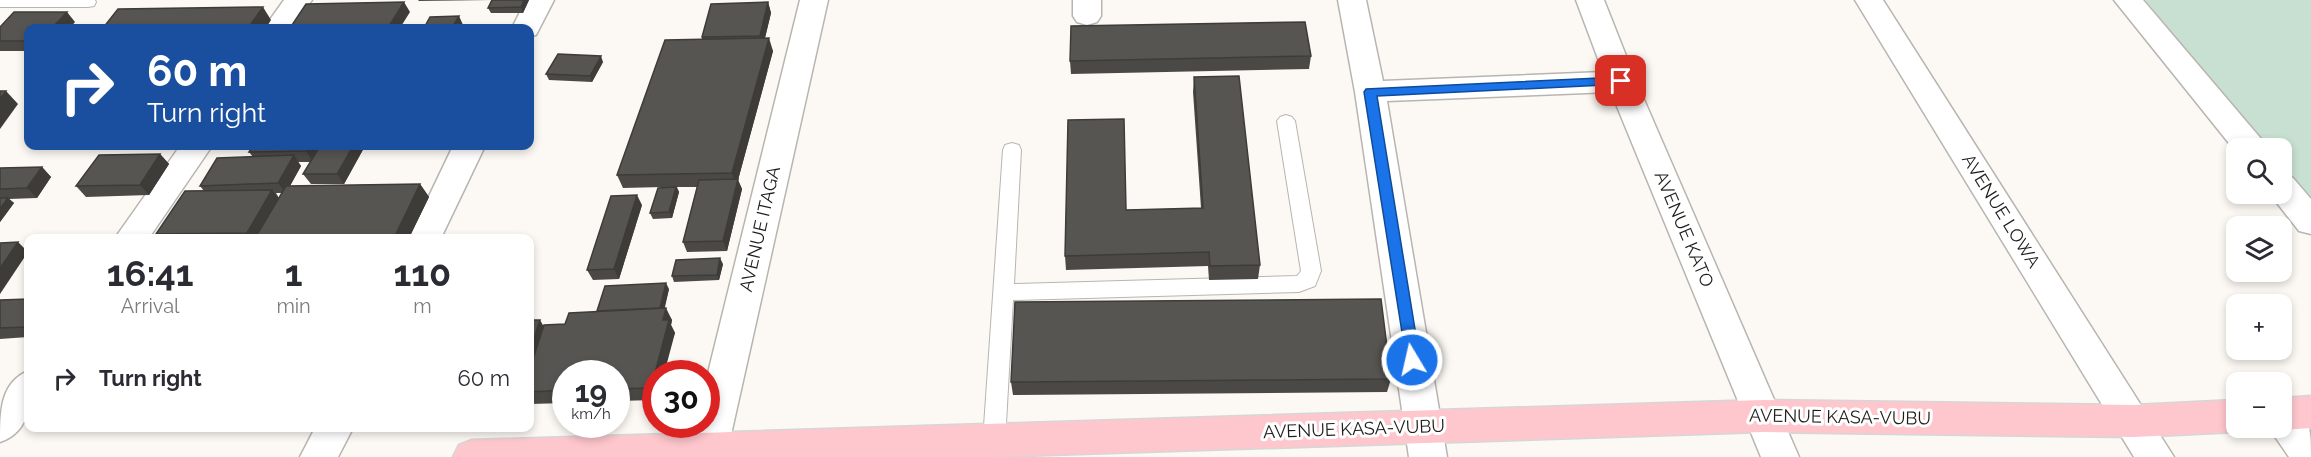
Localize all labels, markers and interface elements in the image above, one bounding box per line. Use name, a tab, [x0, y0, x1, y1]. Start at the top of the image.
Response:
text: 60 m	[147, 47, 247, 96]
icon: right	[48, 48, 126, 126]
pin	[1595, 55, 1646, 106]
icon: arrive	[1604, 64, 1637, 97]
text: Turn right	[147, 97, 266, 128]
map controls	[2226, 138, 2292, 438]
button: search	[2226, 138, 2292, 204]
street label: AVENUE LOWA	[1958, 150, 2045, 272]
street label: AVENUE ITAGA	[735, 164, 784, 294]
street label: AVENUE KATO	[1651, 168, 1718, 290]
button: layers	[2226, 216, 2292, 282]
text: 16:41	[107, 252, 194, 294]
text: 1	[285, 252, 302, 294]
text: 110	[394, 252, 451, 294]
text: Arrival	[121, 294, 180, 318]
text: min	[276, 294, 311, 318]
text: m	[413, 294, 432, 318]
button: +	[2226, 294, 2292, 360]
position arrow	[1380, 328, 1444, 392]
speed limit sign: 30	[642, 360, 720, 438]
icon: right	[48, 362, 81, 395]
text: Turn right	[99, 365, 202, 391]
text: 60 m	[457, 365, 510, 391]
button: −	[2226, 372, 2292, 438]
text: 19	[575, 374, 607, 409]
street label: AVENUE KASA-VUBU	[1749, 404, 1931, 429]
text: km/h	[571, 405, 611, 423]
street label: AVENUE KASA-VUBU	[1263, 415, 1445, 442]

